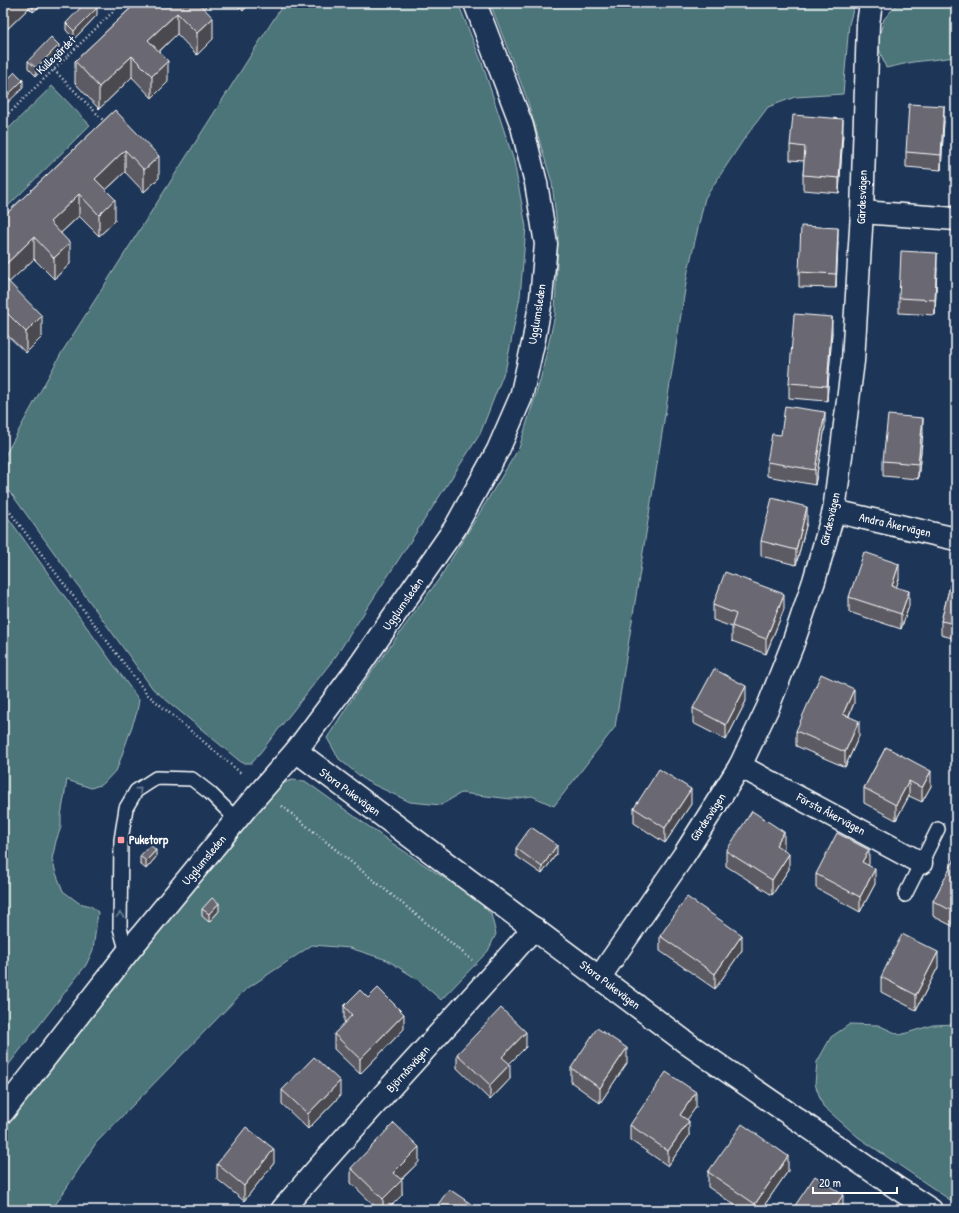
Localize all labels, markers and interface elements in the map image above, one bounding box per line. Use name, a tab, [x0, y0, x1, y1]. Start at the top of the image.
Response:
street label: Kullegärdet	[32, 31, 80, 78]
street label: Gärdesvägen	[852, 170, 871, 224]
street label: Ugglumsleden	[523, 283, 550, 345]
street label: Gärdesvägen	[815, 491, 844, 547]
street label: Andra Åkervägen	[857, 508, 933, 541]
street label: Ugglumsleden	[378, 574, 427, 634]
street label: Stora Pukevägen	[316, 764, 384, 820]
one-way arrow	[134, 788, 142, 795]
street label: Första Åkervägen	[793, 788, 869, 839]
street label: Gärdesvägen	[686, 789, 729, 844]
place label: Puketorp	[129, 831, 169, 849]
street label: Ugglumsleden	[178, 831, 230, 888]
marker: Puketorp	[116, 835, 126, 845]
one-way arrow	[116, 912, 124, 918]
street label: Stora Pukevägen	[576, 956, 644, 1013]
street label: Björnåsvägen	[382, 1041, 433, 1096]
scale bar	[813, 1169, 897, 1195]
text: 20 m	[819, 1174, 841, 1191]

